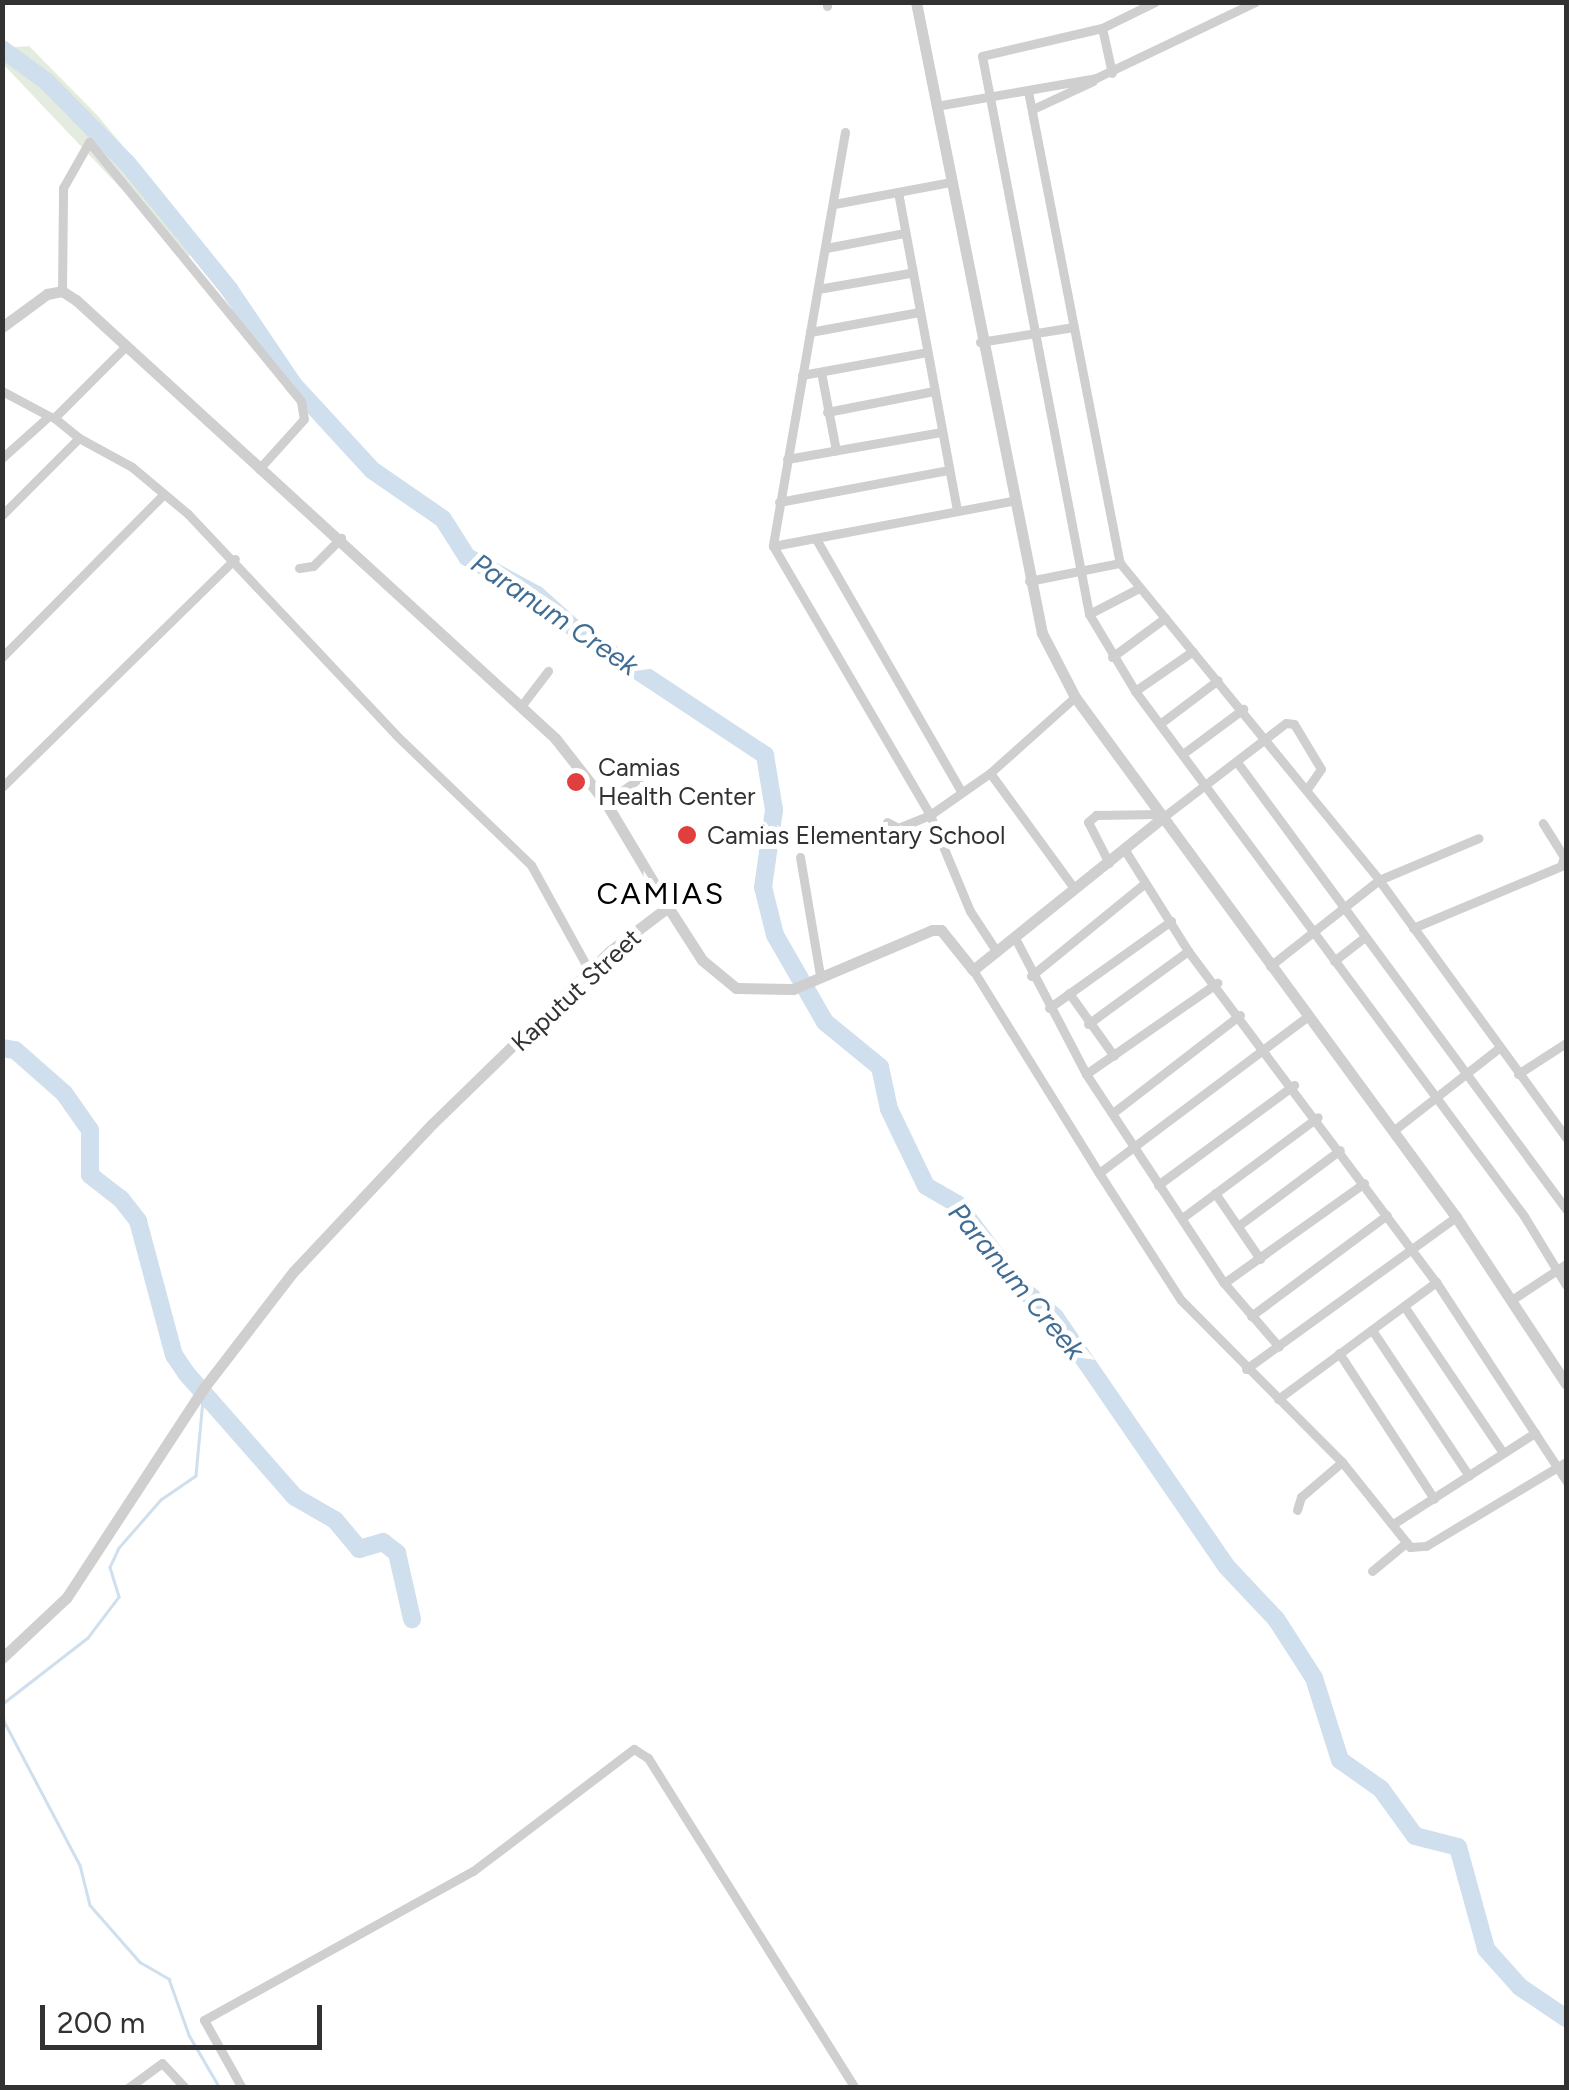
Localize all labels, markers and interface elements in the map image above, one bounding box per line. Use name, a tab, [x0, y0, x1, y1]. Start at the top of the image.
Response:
water label: Paranum Creek	[465, 546, 645, 682]
place label: Camias Health Center	[598, 753, 755, 812]
marker: Camias Health Center	[563, 769, 589, 795]
place label: Camias Elementary School	[707, 820, 1005, 850]
marker: Camias Elementary School	[676, 824, 698, 846]
district label: CAMIAS	[596, 876, 726, 912]
street label: Kaputut Street	[505, 923, 647, 1057]
water label: Paranum Creek	[942, 1196, 1092, 1366]
scale bar	[45, 1985, 328, 2047]
text: 200 m	[57, 2004, 145, 2041]

